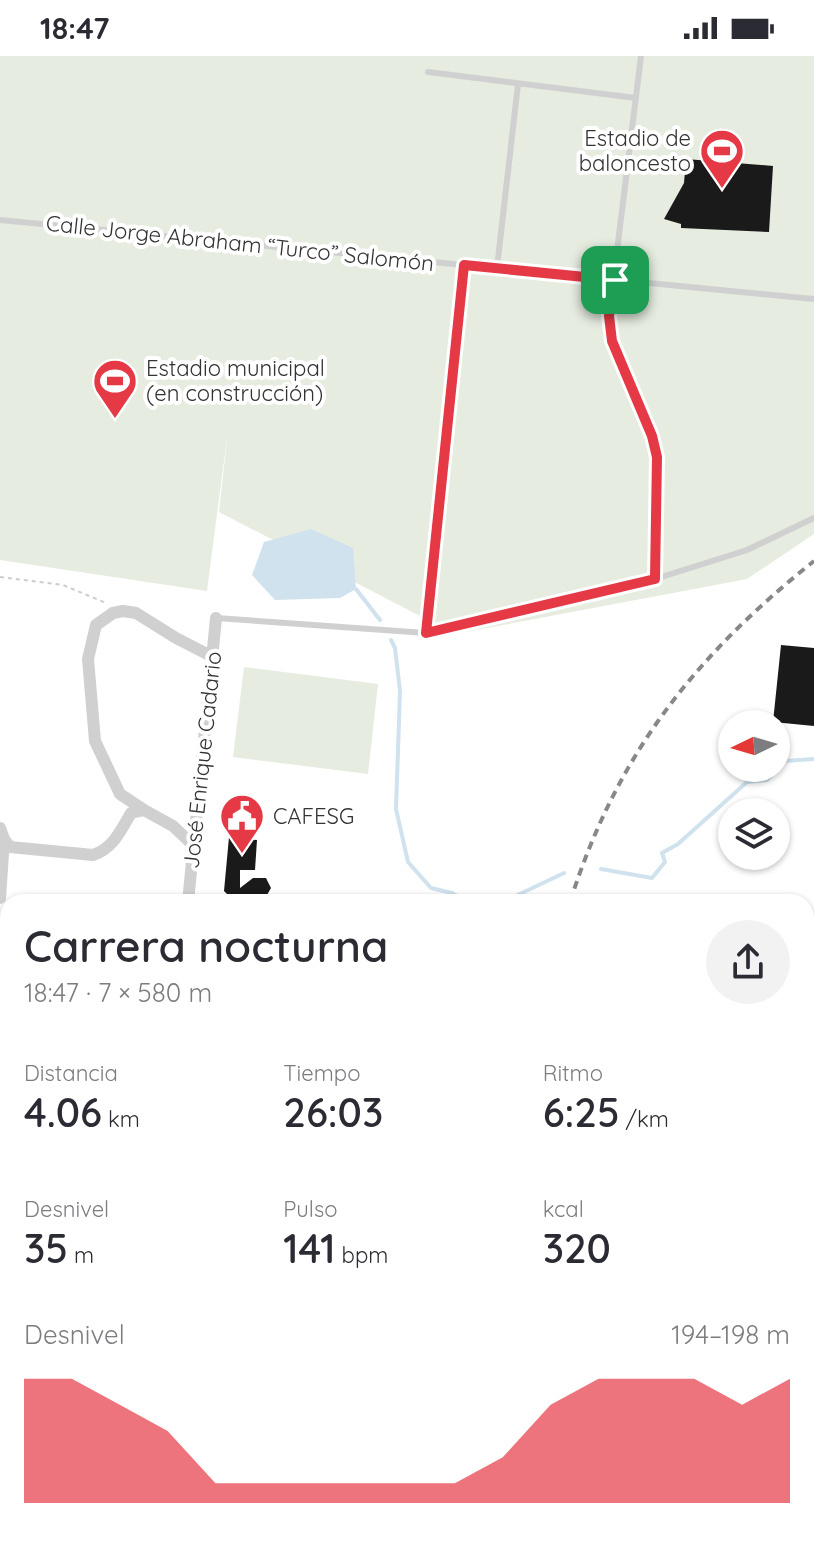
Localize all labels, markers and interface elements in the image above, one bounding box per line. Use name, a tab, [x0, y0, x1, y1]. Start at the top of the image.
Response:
text: 18:47	[40, 9, 110, 47]
place label: Estadio de baloncesto	[579, 124, 691, 177]
sports icon: Estadio de baloncesto	[698, 127, 746, 190]
street label: Calle Jorge Abraham “Turco” Salomón	[45, 209, 435, 277]
pin	[581, 246, 649, 314]
icon: arrive	[593, 258, 637, 302]
place label: Estadio municipal (en construcción)	[146, 354, 325, 407]
sports icon: Estadio municipal (en construcción)	[91, 357, 139, 420]
street label: José Enrique Cadario	[177, 650, 227, 870]
north arrow	[718, 710, 790, 782]
map controls	[718, 710, 790, 870]
public building icon: CAFESG	[218, 792, 266, 855]
button: layers	[718, 798, 790, 870]
place label: CAFESG	[273, 802, 354, 830]
text: Carrera nocturna	[24, 918, 388, 973]
button: share	[706, 920, 790, 1004]
text: 18:47 · 7 × 580 m	[24, 976, 212, 1009]
text: Distancia	[24, 1059, 118, 1087]
text: Tiempo	[283, 1059, 360, 1087]
text: Ritmo	[543, 1059, 603, 1087]
text: 4.06	[24, 1087, 102, 1137]
text: 26:03	[283, 1087, 383, 1137]
text: 6:25	[543, 1087, 620, 1137]
text: km	[102, 1105, 140, 1133]
text: /km	[620, 1105, 669, 1133]
text: Desnivel	[24, 1195, 109, 1223]
text: Pulso	[283, 1195, 338, 1223]
text: kcal	[543, 1195, 584, 1223]
text: 35	[24, 1223, 68, 1273]
text: 141	[283, 1223, 336, 1273]
text: 320	[543, 1223, 611, 1273]
text: m	[68, 1241, 94, 1269]
text: bpm	[336, 1241, 388, 1269]
text: Desnivel	[24, 1318, 125, 1351]
text: 194–198 m	[671, 1318, 790, 1351]

